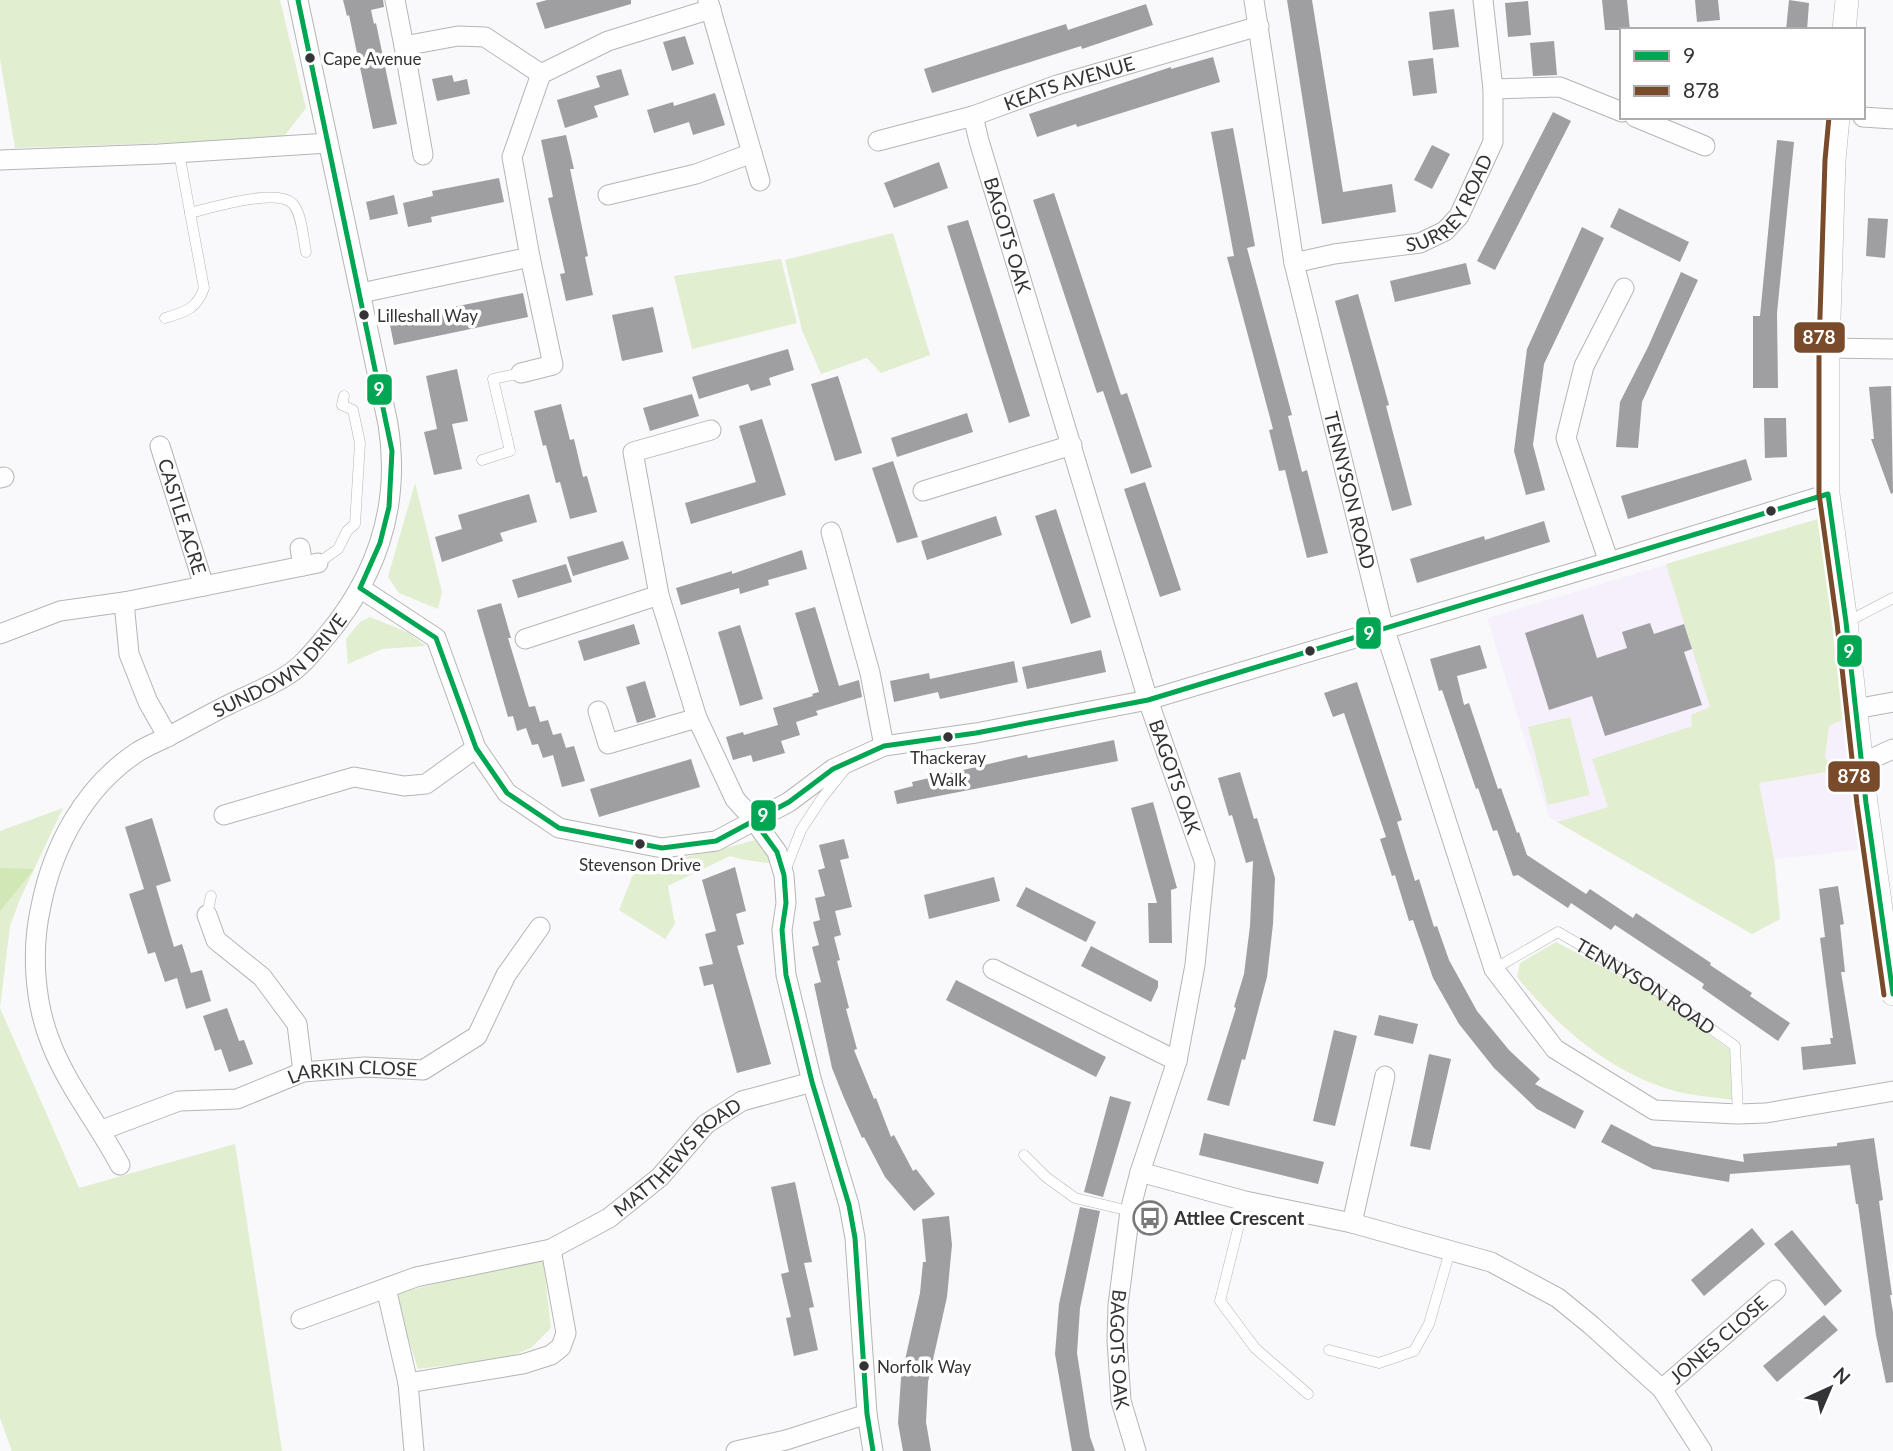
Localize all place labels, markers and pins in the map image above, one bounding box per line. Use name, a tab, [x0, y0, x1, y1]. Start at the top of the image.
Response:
place label: Cape Avenue	[323, 48, 421, 69]
marker: Cape Avenue	[303, 51, 317, 65]
place label: Lilleshall Way	[377, 305, 478, 326]
marker: Lilleshall Way	[357, 308, 371, 322]
unlabelled marker	[1764, 504, 1778, 518]
unlabelled marker	[1303, 644, 1317, 658]
marker: Thackeray Walk	[941, 730, 955, 744]
place label: Thackeray Walk	[910, 747, 986, 790]
marker: Stevenson Drive	[633, 837, 647, 851]
place label: Stevenson Drive	[579, 854, 701, 875]
bus stop icon: Attlee Crescent	[1131, 1199, 1169, 1237]
place label: Attlee Crescent	[1173, 1206, 1304, 1229]
place label: Norfolk Way	[877, 1356, 972, 1377]
marker: Norfolk Way	[857, 1359, 871, 1373]

